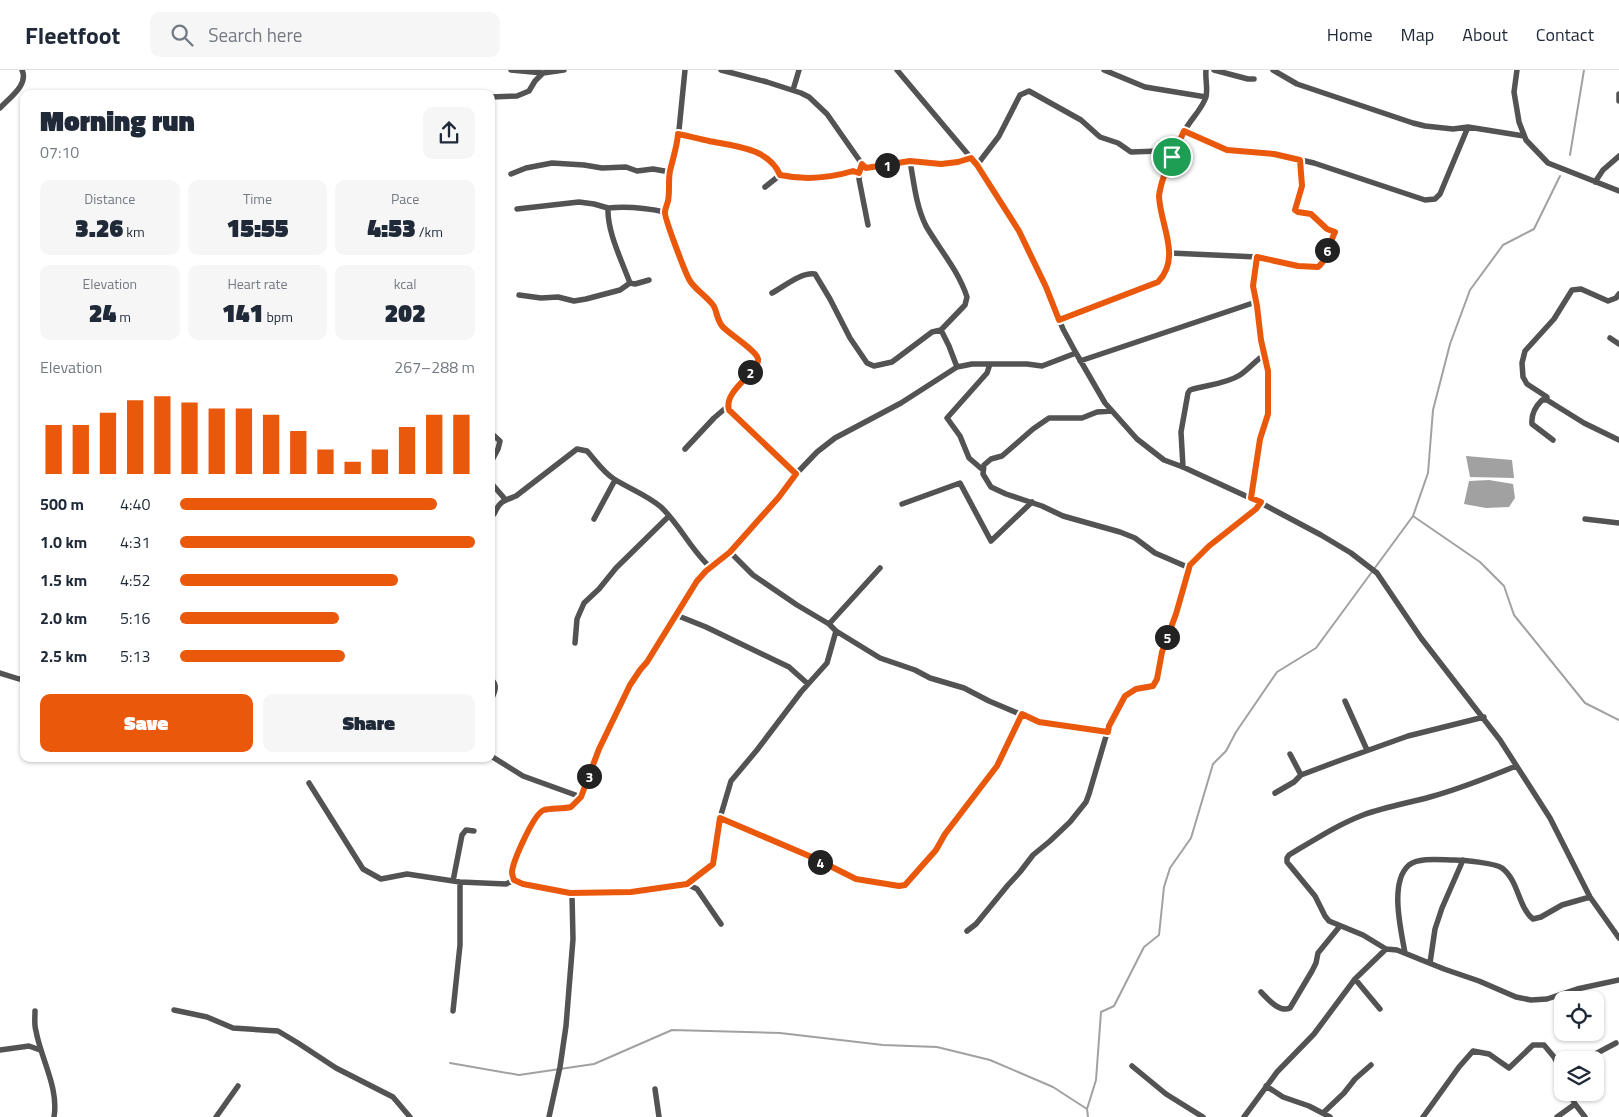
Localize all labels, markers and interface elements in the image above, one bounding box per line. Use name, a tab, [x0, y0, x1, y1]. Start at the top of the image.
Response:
search box	[150, 12, 500, 57]
text: Fleetfoot	[25, 17, 120, 53]
text: Search here	[208, 20, 302, 49]
icon: search	[168, 21, 196, 49]
text: Home	[1327, 21, 1373, 48]
text: Map	[1401, 21, 1434, 48]
text: About	[1462, 21, 1508, 48]
text: Contact	[1536, 21, 1594, 48]
text: Morning run	[40, 99, 195, 142]
button: share	[423, 107, 475, 159]
pin	[1151, 136, 1193, 178]
text: 07:10	[40, 140, 79, 164]
icon: arrive	[1158, 143, 1186, 171]
pin: 1	[874, 152, 900, 178]
text: 1	[884, 155, 891, 176]
text: Distance	[84, 188, 135, 209]
text: Time	[243, 188, 272, 209]
text: Pace	[391, 188, 419, 209]
text: 3.26	[75, 209, 123, 247]
text: 15:55	[226, 209, 289, 247]
text: 4:53	[367, 209, 416, 247]
text: km	[123, 221, 145, 242]
text: /km	[416, 221, 443, 242]
pin: 6	[1314, 238, 1340, 262]
text: 6	[1324, 240, 1331, 261]
text: Elevation	[83, 273, 137, 294]
text: Heart rate	[227, 273, 288, 294]
text: kcal	[394, 273, 417, 294]
text: 24	[89, 294, 116, 332]
text: 141	[222, 294, 263, 332]
text: 202	[385, 294, 426, 332]
text: m	[116, 306, 131, 327]
text: bpm	[263, 306, 293, 327]
text: Elevation	[40, 355, 102, 379]
text: 267–288 m	[394, 355, 475, 379]
pin: 2	[738, 360, 762, 384]
text: 2	[747, 362, 754, 383]
text: 500 m	[40, 492, 84, 516]
text: 4:40	[120, 492, 150, 516]
text: 1.0 km	[40, 530, 87, 554]
text: 4:31	[120, 530, 150, 554]
text: 1.5 km	[40, 568, 87, 592]
text: 4:52	[120, 568, 150, 592]
text: 2.0 km	[40, 606, 87, 630]
text: 5:16	[120, 606, 150, 630]
pin: 5	[1154, 624, 1180, 650]
text: 5	[1164, 627, 1171, 648]
text: 2.5 km	[40, 644, 87, 668]
text: 5:13	[120, 644, 150, 668]
button: Save	[40, 694, 253, 752]
button: Share	[263, 694, 475, 752]
pin: 3	[576, 764, 602, 788]
text: 3	[586, 766, 593, 787]
pin: 4	[808, 850, 832, 874]
text: 4	[817, 852, 824, 873]
map controls	[1554, 991, 1604, 1101]
button: locate	[1554, 991, 1604, 1041]
button: layers	[1554, 1051, 1604, 1101]

